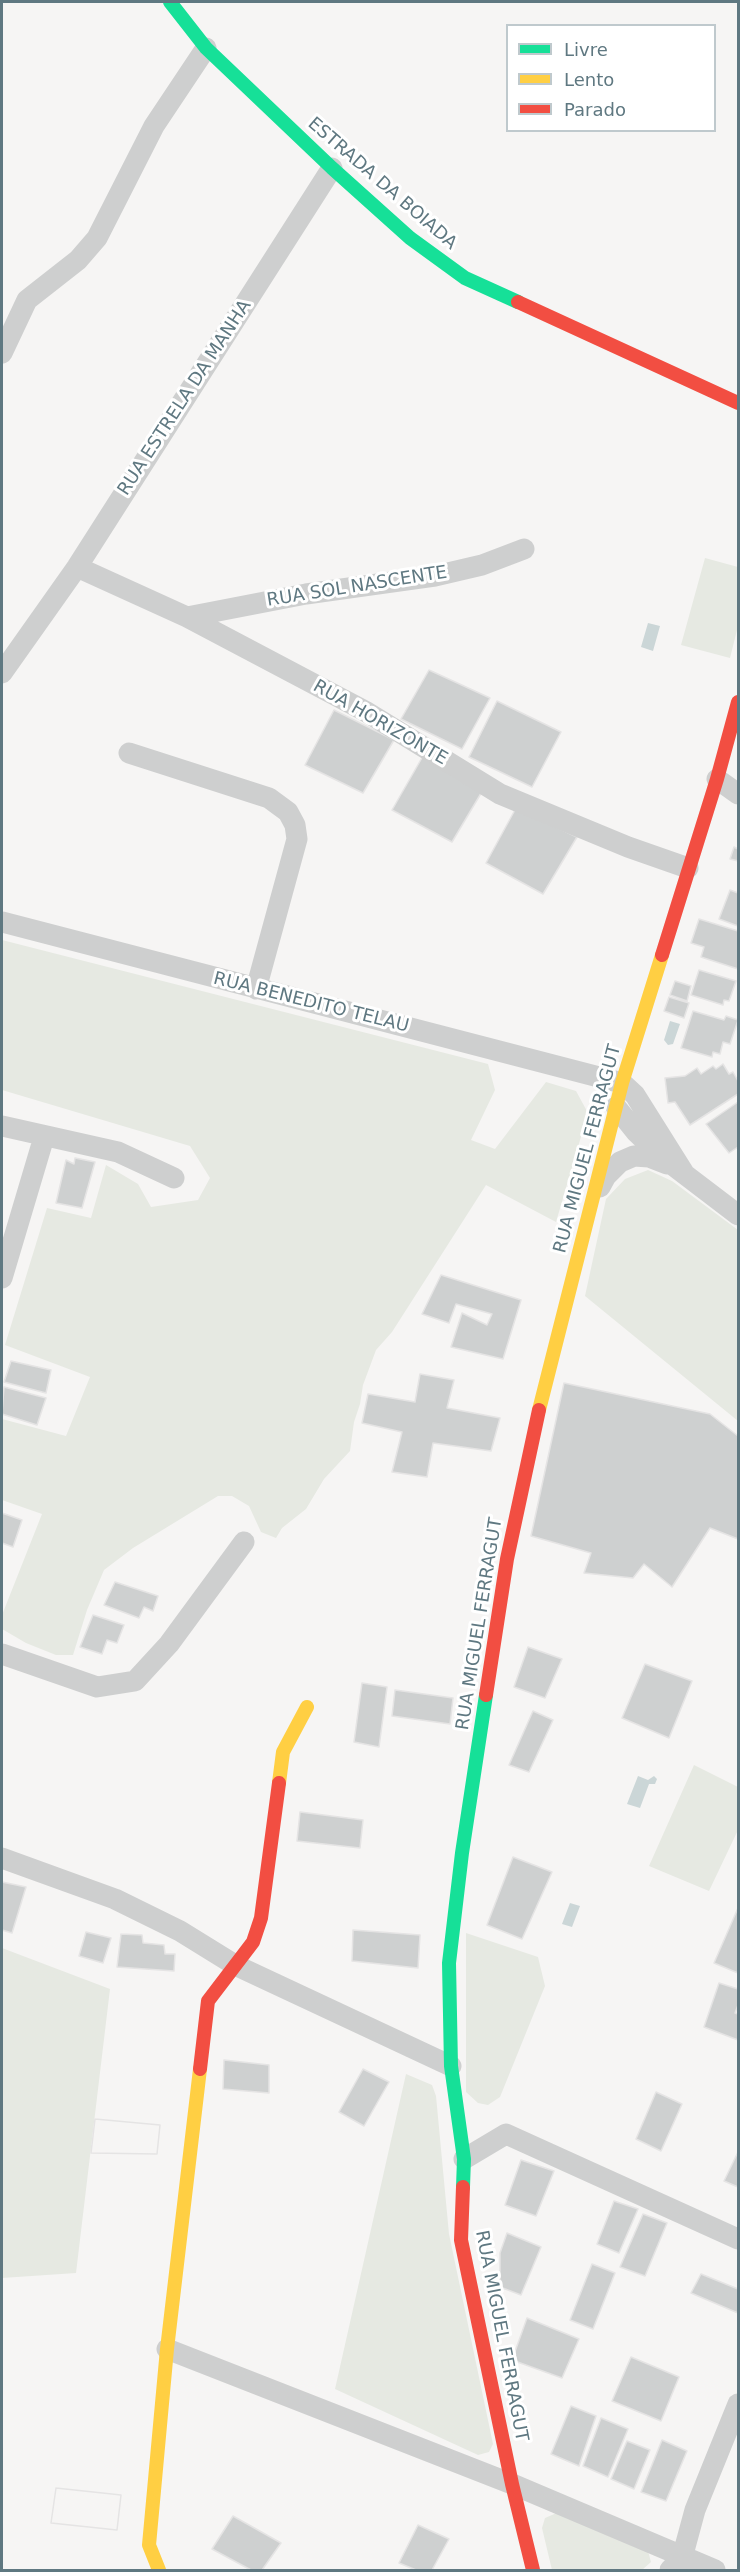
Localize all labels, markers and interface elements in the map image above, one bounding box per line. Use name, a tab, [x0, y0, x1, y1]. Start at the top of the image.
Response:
legend	[506, 24, 716, 132]
text: Livre	[564, 39, 608, 60]
text: Lento	[564, 69, 614, 90]
text: Parado	[564, 99, 626, 120]
street label: ESTRADA DA BOIADA	[303, 113, 461, 255]
street label: RUA ESTRELA DA MANHA	[114, 296, 256, 500]
street label: RUA SOL NASCENTE	[265, 562, 449, 612]
street label: RUA HORIZONTE	[309, 676, 451, 770]
street label: RUA BENEDITO TELAU	[211, 968, 411, 1038]
street label: RUA MIGUEL FERRAGUT	[550, 1042, 626, 1256]
street label: RUA MIGUEL FERRAGUT	[453, 1516, 507, 1732]
street label: RUA MIGUEL FERRAGUT	[470, 2228, 532, 2444]

